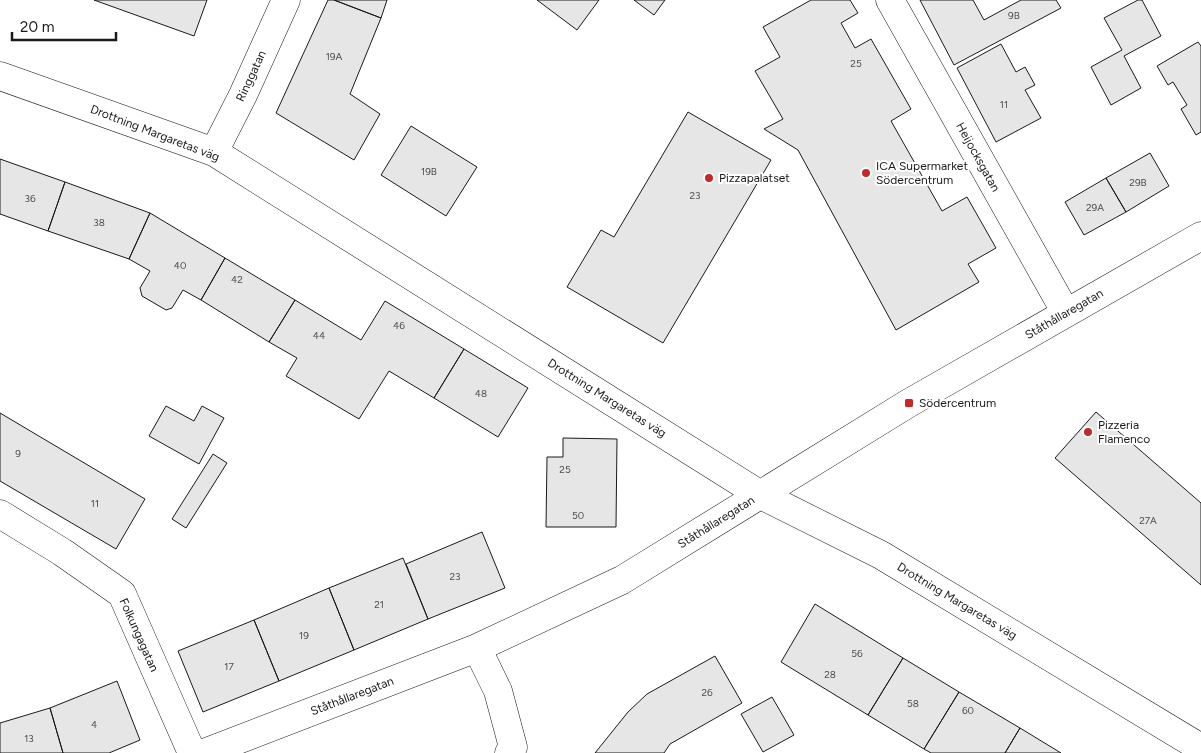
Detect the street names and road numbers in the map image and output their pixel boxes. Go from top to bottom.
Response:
street label: Ringgatan [233,48,269,104]
street label: Drottning Margaretas väg [88,102,222,164]
street label: Heijocksgatan [953,120,1003,194]
street label: Ståthållaregatan [1022,286,1106,342]
street label: Drottning Margaretas väg [545,356,669,440]
street label: Ståthållaregatan [675,493,757,551]
street label: Drottning Margaretas väg [895,560,1019,642]
street label: Folkungagatan [117,596,162,674]
street label: Ståthållaregatan [308,674,396,718]

